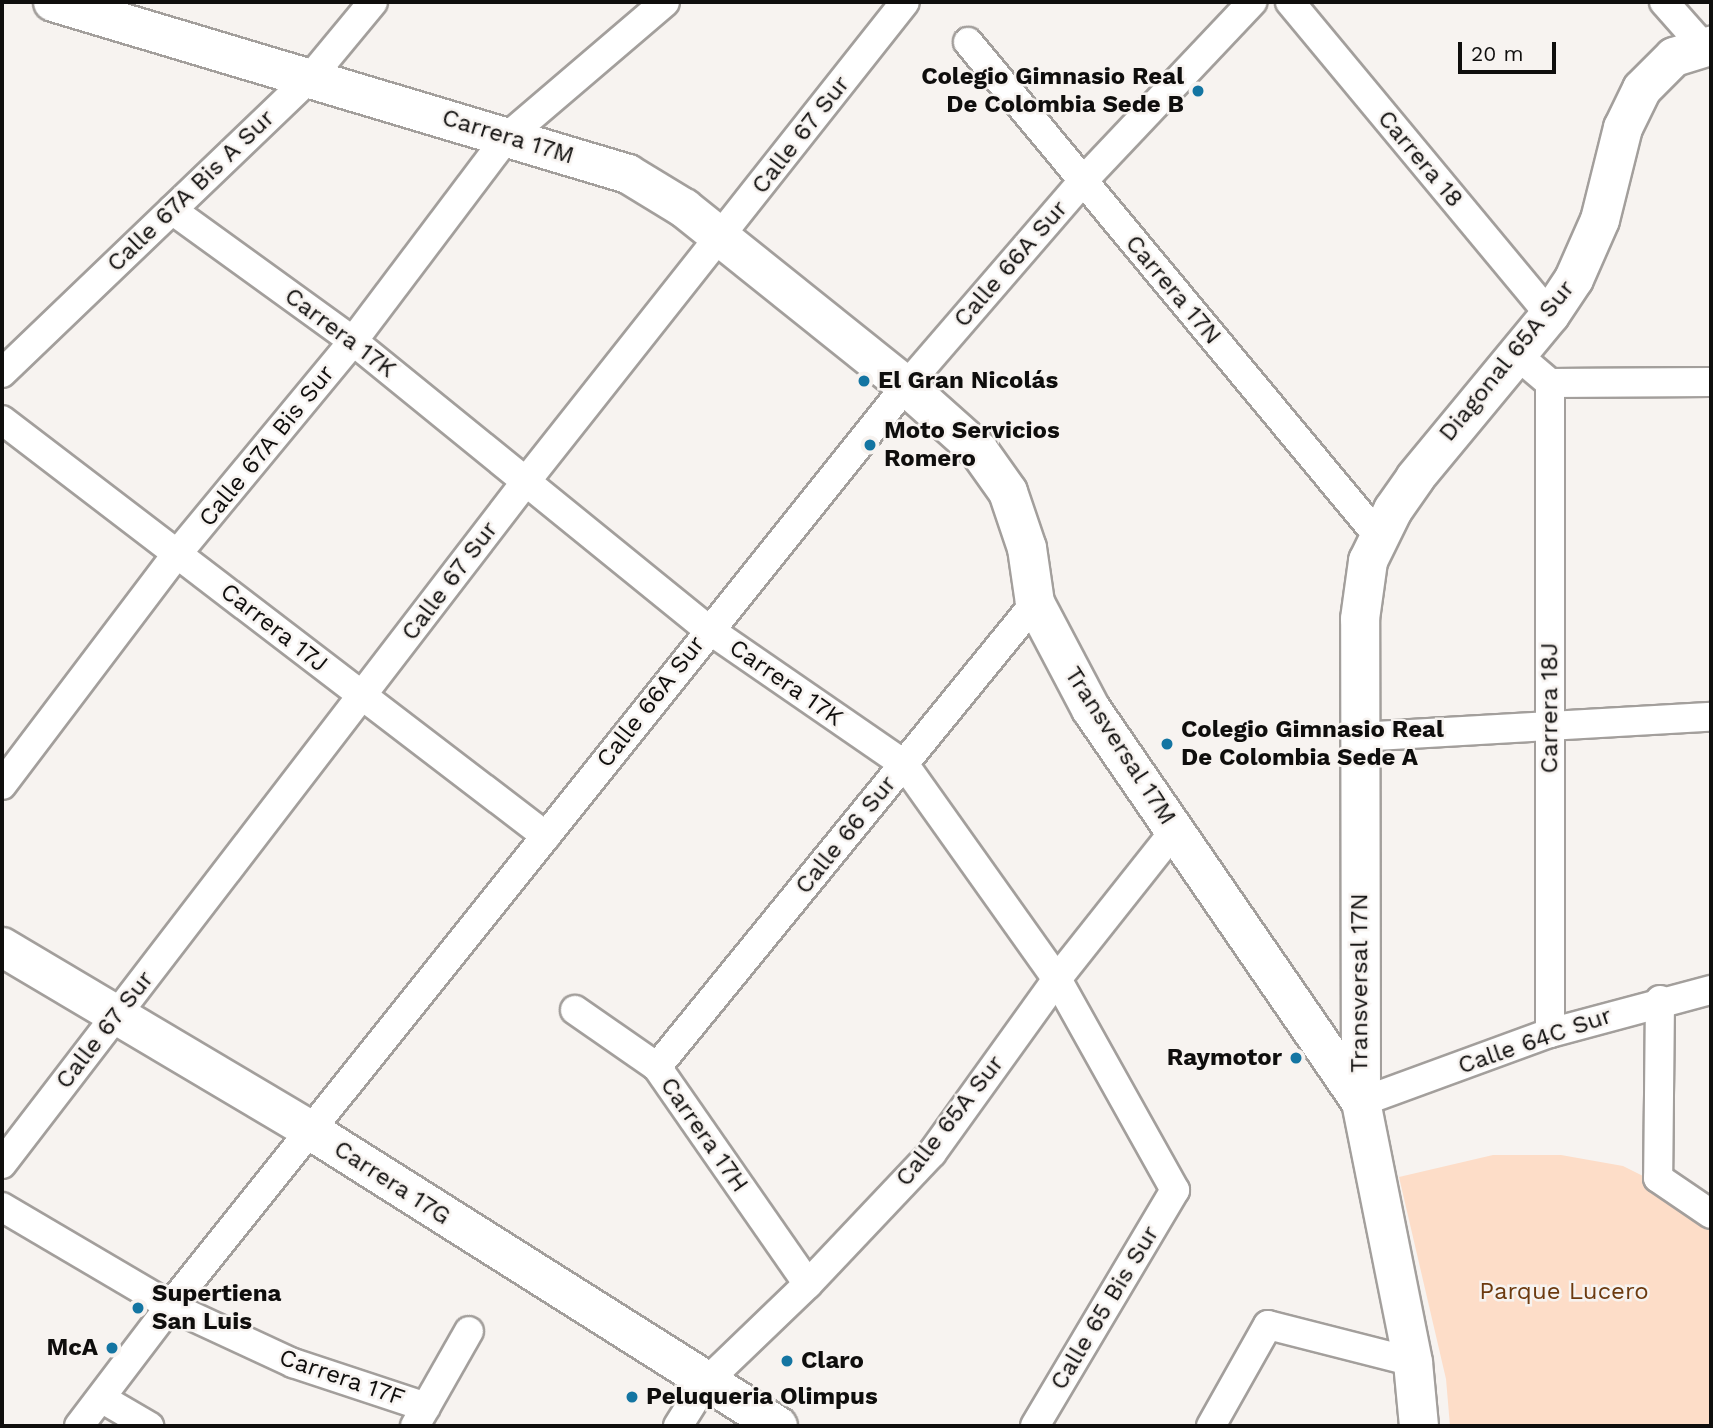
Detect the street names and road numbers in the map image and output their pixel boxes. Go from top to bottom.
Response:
street label: Calle 67 Sur [746,70,856,200]
street label: Calle 67A Bis A Sur [100,103,282,279]
street label: Carrera 17M [438,103,578,171]
street label: Carrera 18 [1371,104,1469,214]
street label: Calle 66A Sur [948,194,1074,334]
street label: Carrera 17N [1119,229,1227,351]
street label: Diagonal 65A Sur [1433,274,1581,448]
street label: Carrera 17K [278,282,402,384]
street label: Calle 67A Bis Sur [193,359,341,533]
street label: Calle 67 Sur [396,515,504,647]
street label: Carrera 17J [214,577,334,679]
street label: Calle 66A Sur [590,630,712,774]
street label: Carrera 17K [723,633,849,733]
street label: Carrera 18J [1536,642,1564,774]
street label: Transversal 17M [1058,661,1182,831]
street label: Calle 66 Sur [789,770,903,900]
street label: Transversal 17N [1346,893,1374,1073]
street label: Calle 67 Sur [50,965,160,1095]
street label: Calle 64C Sur [1454,1001,1616,1081]
street label: Calle 65A Sur [890,1049,1010,1193]
street label: Carrera 17H [654,1072,754,1198]
street label: Carrera 17G [328,1134,456,1232]
street label: Calle 65 Bis Sur [1045,1221,1165,1395]
street label: Carrera 17F [275,1343,409,1413]

